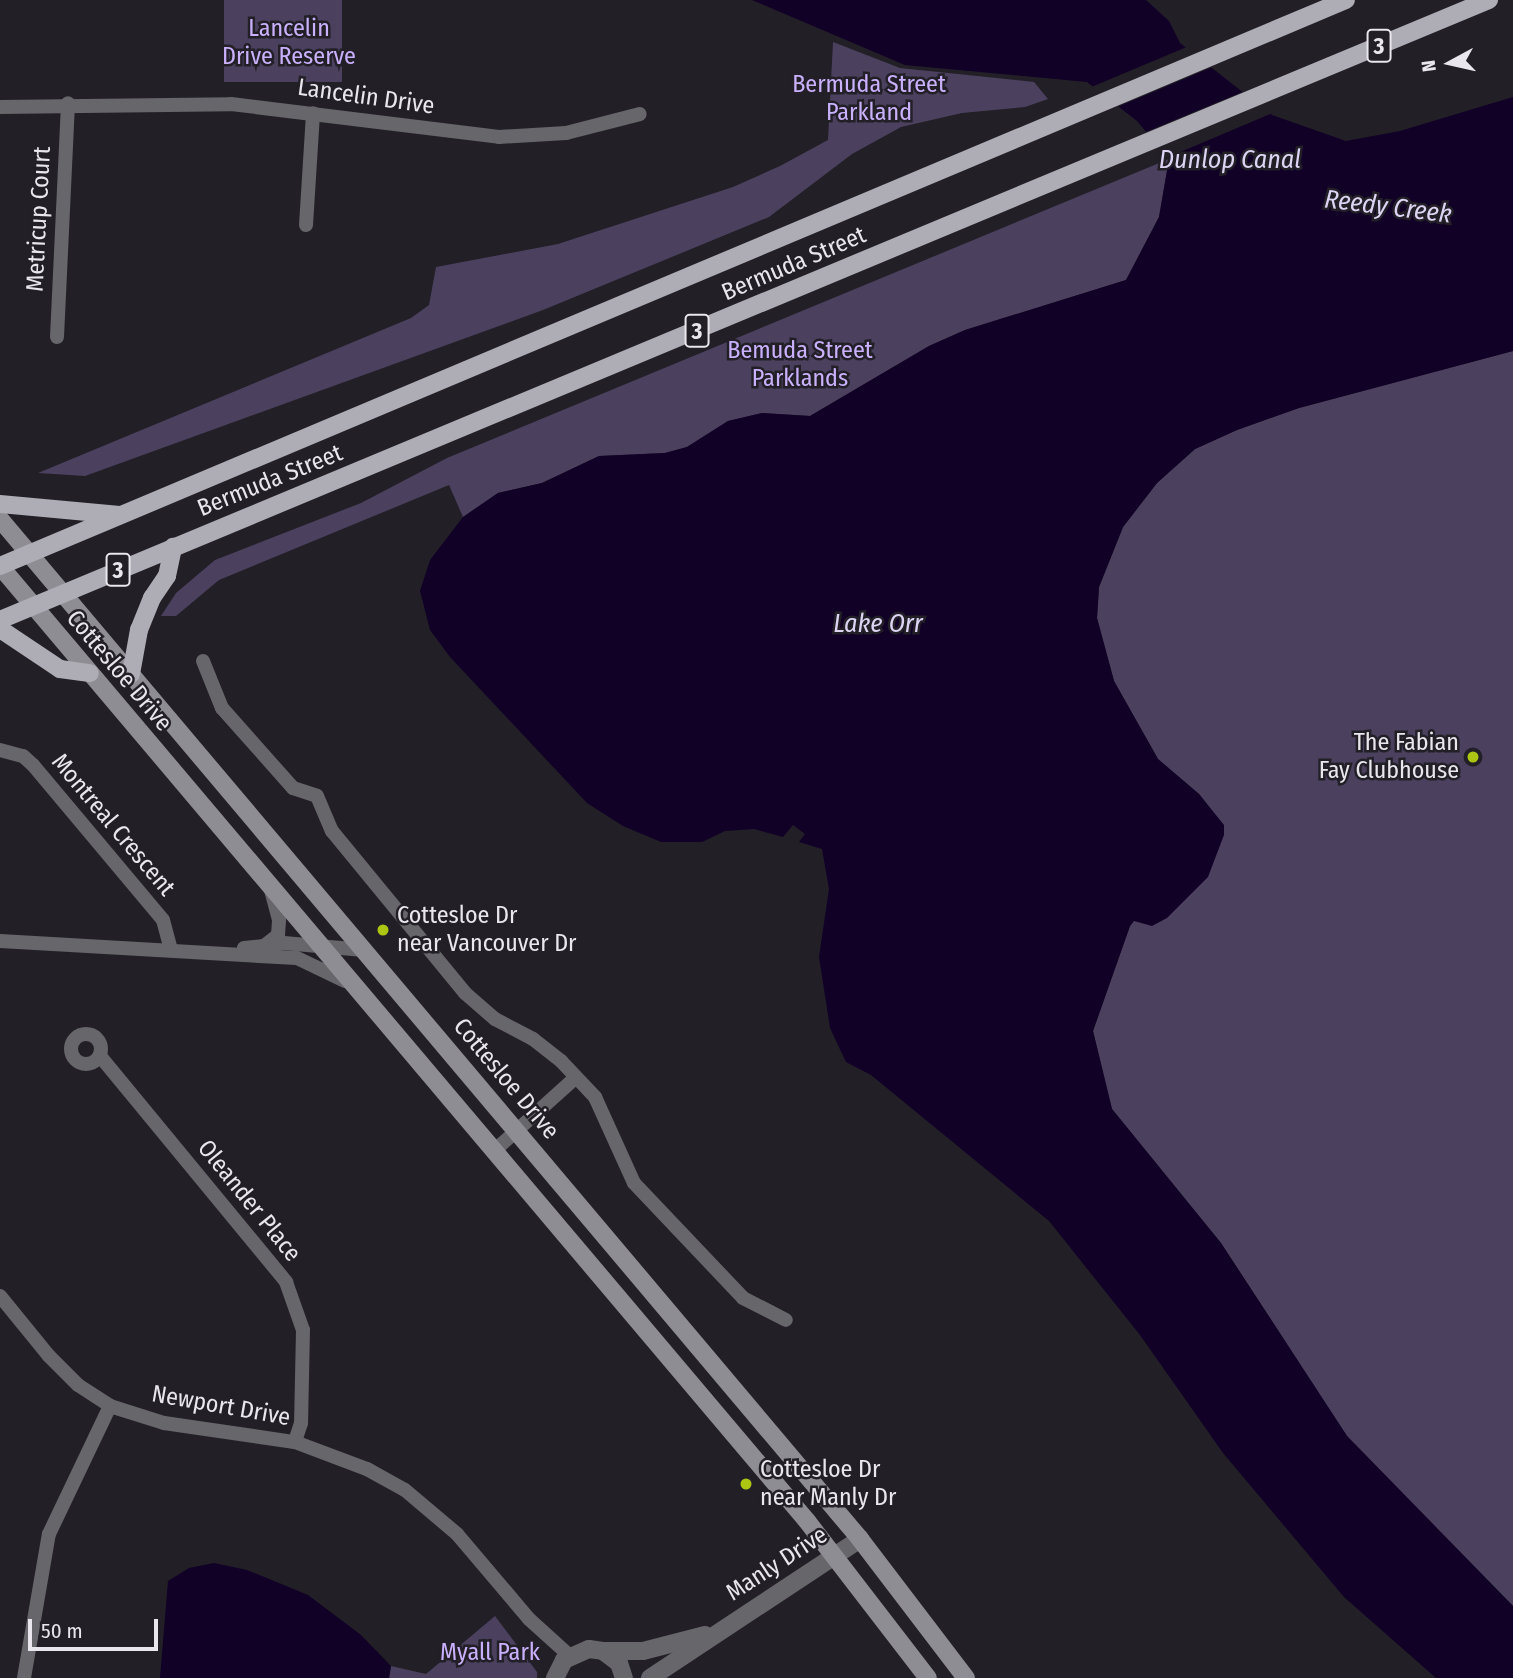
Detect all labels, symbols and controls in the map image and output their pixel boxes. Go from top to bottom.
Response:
park label: Lancelin Drive Reserve [222,15,356,71]
road number: 3 [1365,26,1393,66]
north arrow [1415,28,1485,98]
text: N [1417,59,1441,73]
park label: Bermuda Street Parkland [792,71,946,127]
street label: Lancelin Drive [296,73,436,121]
water label: Dunlop Canal [1159,144,1301,176]
street label: Metricup Court [21,146,57,292]
water label: Reedy Creek [1323,184,1453,230]
street label: Bermuda Street [718,221,870,307]
road number: 3 [683,312,711,350]
park label: Bemuda Street Parklands [727,337,873,393]
street label: Bermuda Street [193,439,347,523]
road number: 3 [104,550,132,590]
street label: Cottesloe Drive [60,605,178,737]
water label: Lake Orr [833,608,923,640]
place label: The Fabian Fay Clubhouse [1319,729,1459,785]
street label: Montreal Crescent [45,748,181,902]
marker: The Fabian Fay Clubhouse [1465,749,1481,765]
place label: Cottesloe Dr near Vancouver Dr [397,902,576,958]
marker: Cottesloe Dr near Vancouver Dr [375,922,391,938]
street label: Cottesloe Drive [447,1013,565,1145]
street label: Oleander Place [191,1134,307,1268]
street label: Newport Drive [149,1380,293,1432]
place label: Cottesloe Dr near Manly Dr [760,1456,896,1512]
marker: Cottesloe Dr near Manly Dr [738,1476,754,1492]
street label: Manly Drive [721,1521,833,1607]
scale bar [32,1604,161,1648]
text: 50 m [41,1618,83,1644]
park label: Myall Park [440,1639,540,1667]

